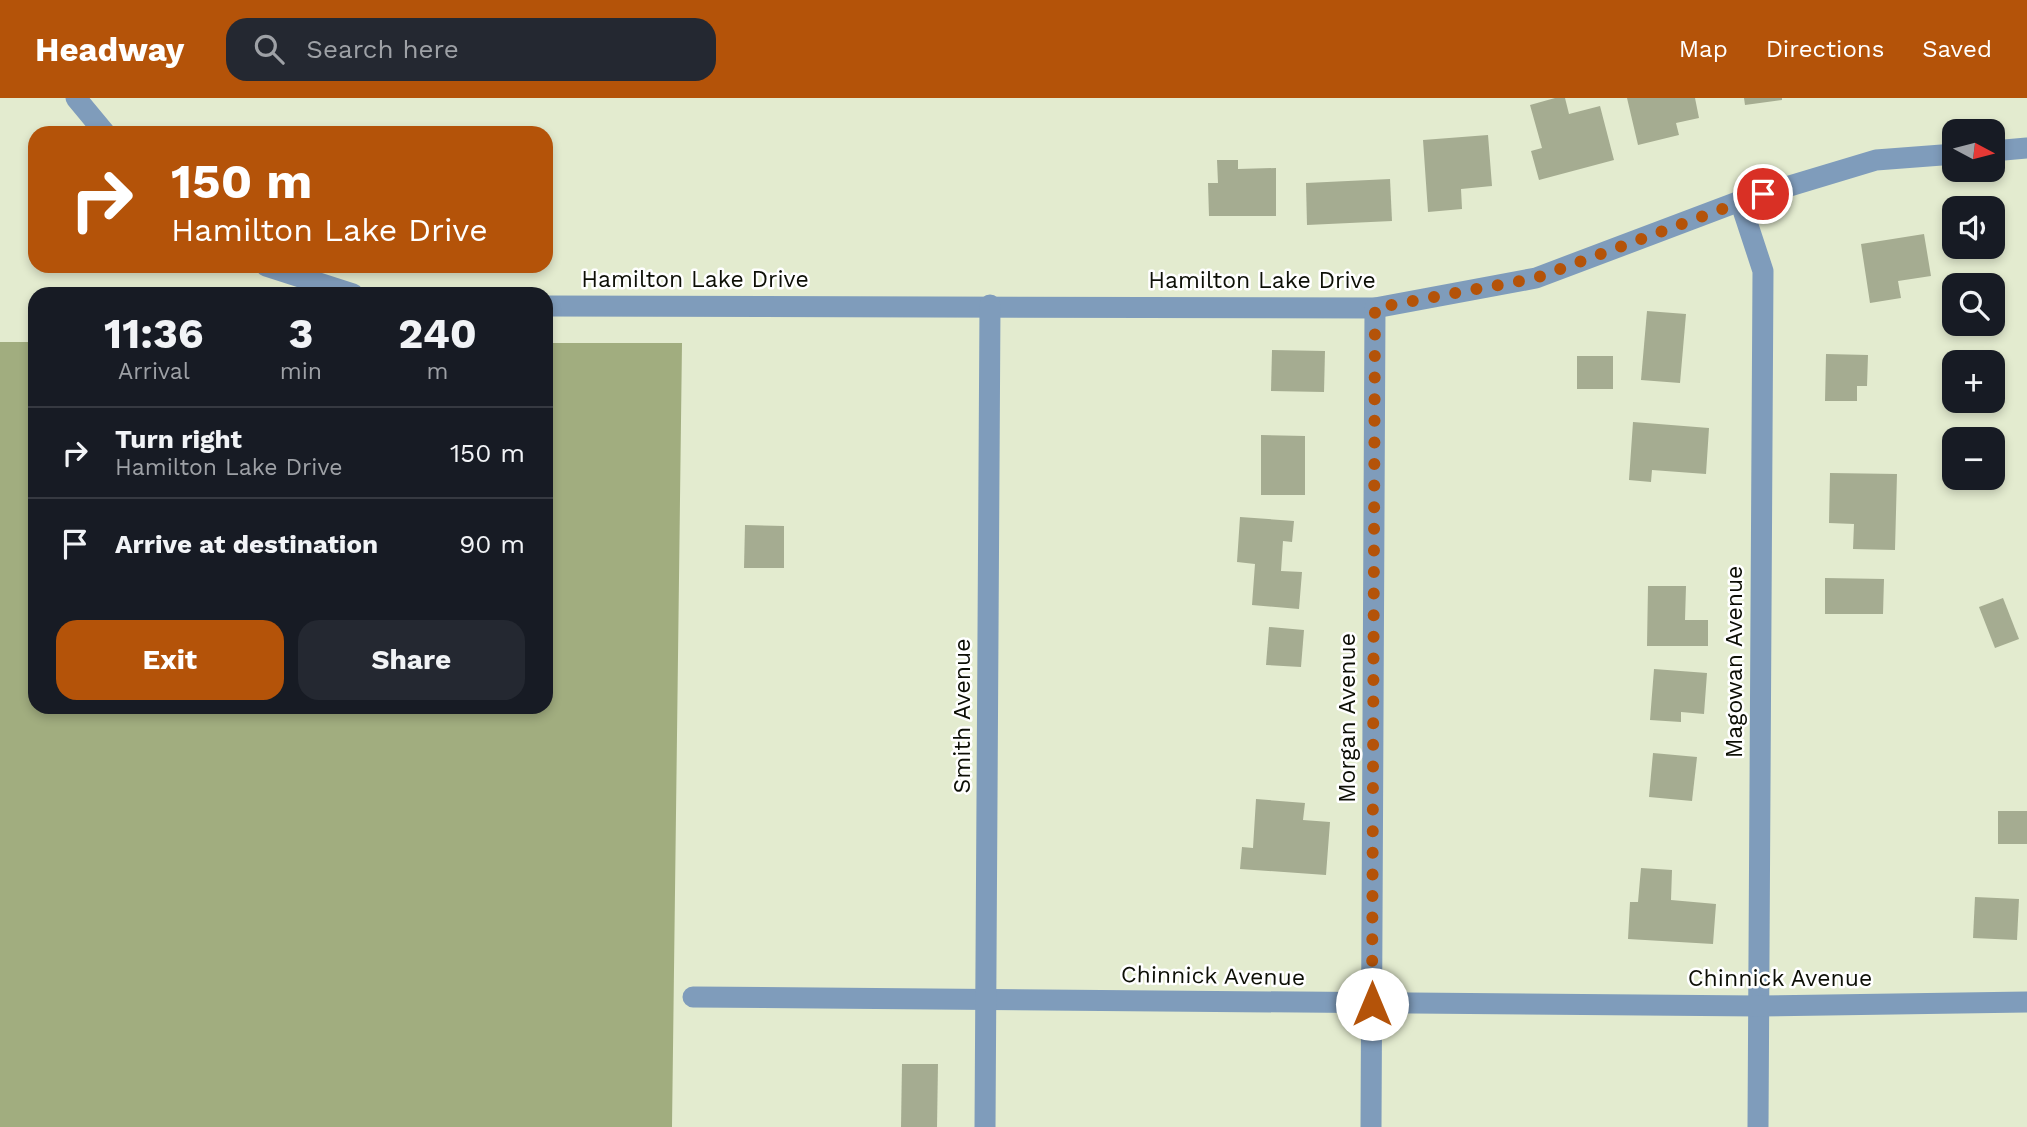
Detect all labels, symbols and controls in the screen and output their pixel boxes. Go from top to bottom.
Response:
search box [226,18,716,81]
text: Headway [35,30,184,69]
icon: search [250,30,288,68]
text: Search here [306,34,459,64]
text: Map [1679,35,1728,63]
text: Directions [1766,35,1884,63]
text: Saved [1922,35,1992,63]
north arrow [1942,119,2006,182]
map controls [1942,119,2005,490]
text: 150 m [171,152,312,210]
icon: right [56,154,147,245]
pin [1733,164,1793,224]
icon: arrive [1744,175,1782,213]
button: sound [1942,196,2005,259]
text: Hamilton Lake Drive [171,211,488,249]
street label: Hamilton Lake Drive [581,266,809,293]
street label: Hamilton Lake Drive [1148,267,1376,294]
button: search [1942,273,2005,336]
text: 11:36 [104,309,204,358]
text: 3 [289,309,313,358]
text: 240 [398,309,477,358]
button: + [1942,350,2005,413]
text: Arrival [118,358,190,385]
text: min [280,358,322,385]
text: m [427,358,449,385]
text: Turn right [115,424,242,454]
button: − [1942,427,2005,490]
icon: right [56,434,94,472]
text: 150 m [450,438,525,468]
text: Hamilton Lake Drive [115,454,343,481]
icon: arrive [56,525,94,563]
text: Arrive at destination [115,529,378,559]
text: 90 m [459,529,525,559]
street label: Magowan Avenue [1721,566,1748,758]
button: Exit [56,620,284,700]
button: Share [298,620,525,700]
street label: Morgan Avenue [1334,633,1361,803]
street label: Smith Avenue [949,639,976,793]
street label: Chinnick Avenue [1121,961,1305,991]
street label: Chinnick Avenue [1688,965,1872,992]
position arrow [1335,967,1409,1041]

